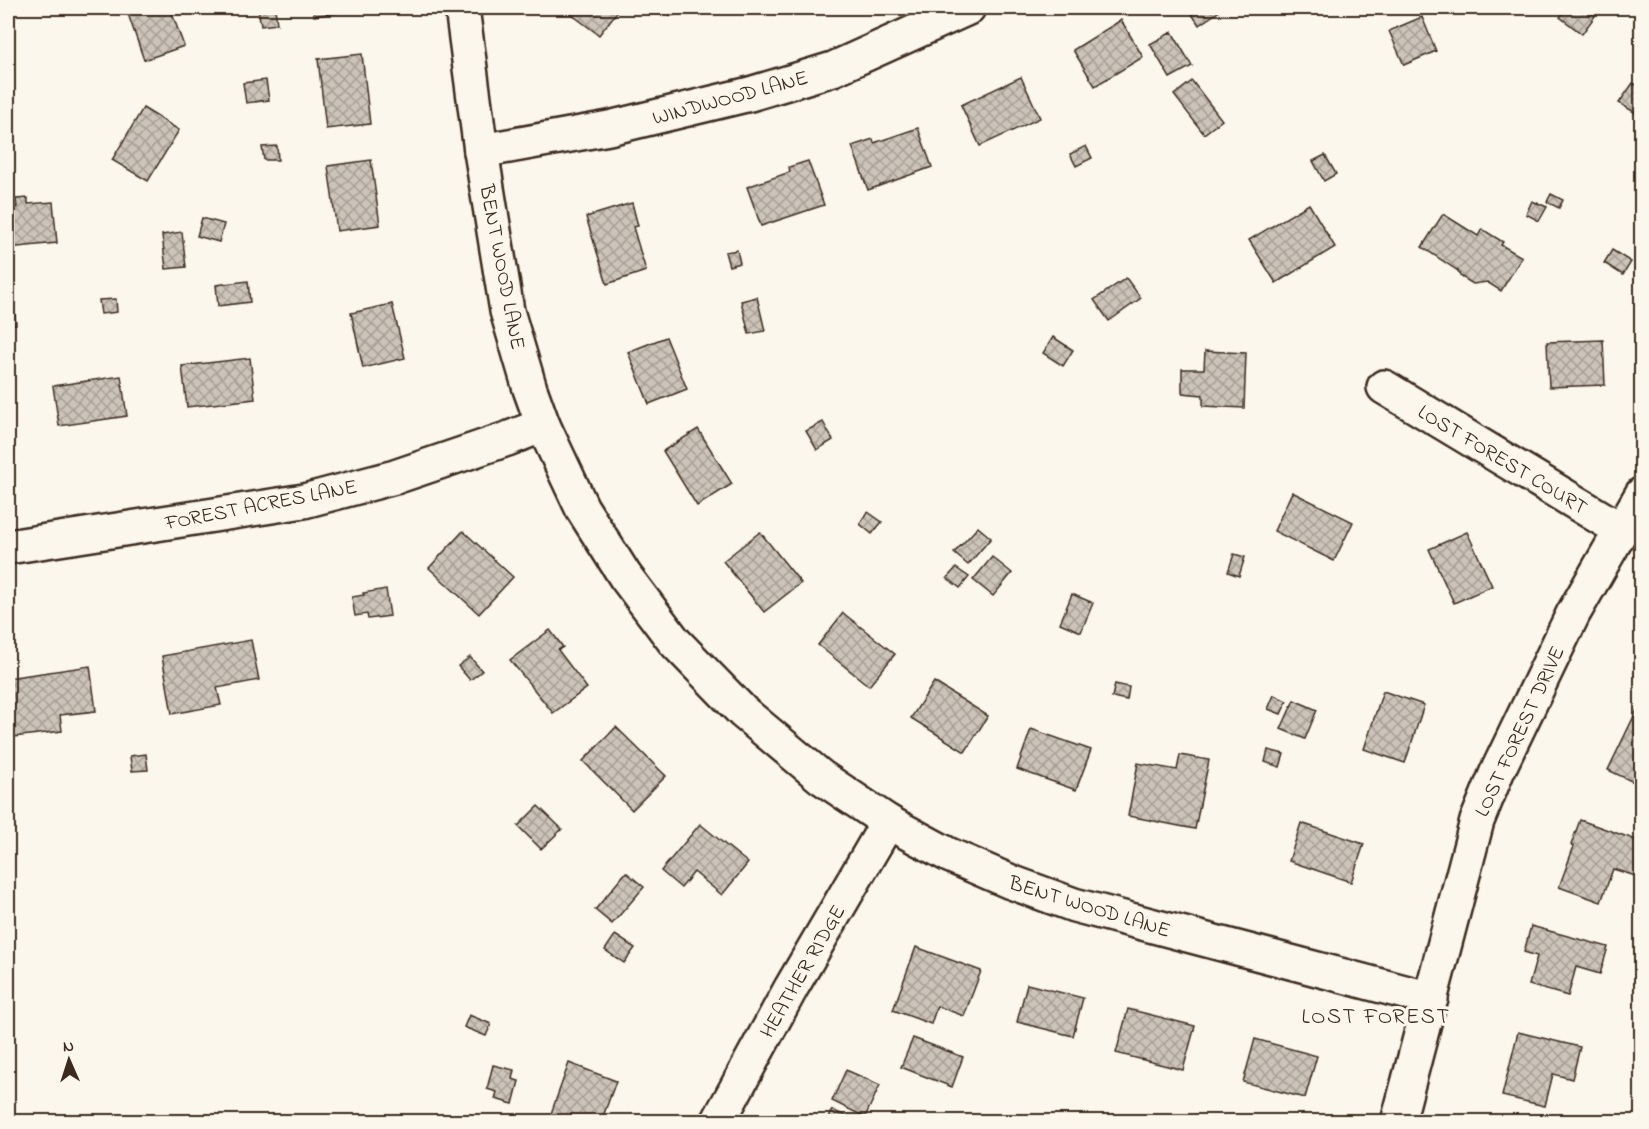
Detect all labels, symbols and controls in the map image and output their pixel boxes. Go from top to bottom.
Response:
street label: WINDWOOD LANE [649,64,812,134]
street label: BENT WOOD LANE [470,181,532,352]
street label: LOST FOREST COURT [1411,398,1593,523]
street label: FOREST ACRES LANE [162,473,360,539]
street label: LOST FOREST DRIVE [1468,642,1574,822]
street label: BENT WOOD LANE [1004,869,1174,947]
street label: HEATHER RIDGE [753,900,854,1044]
district label: LOST FOREST [1301,1002,1451,1034]
north arrow [39,1030,99,1090]
text: N [62,1035,75,1059]

